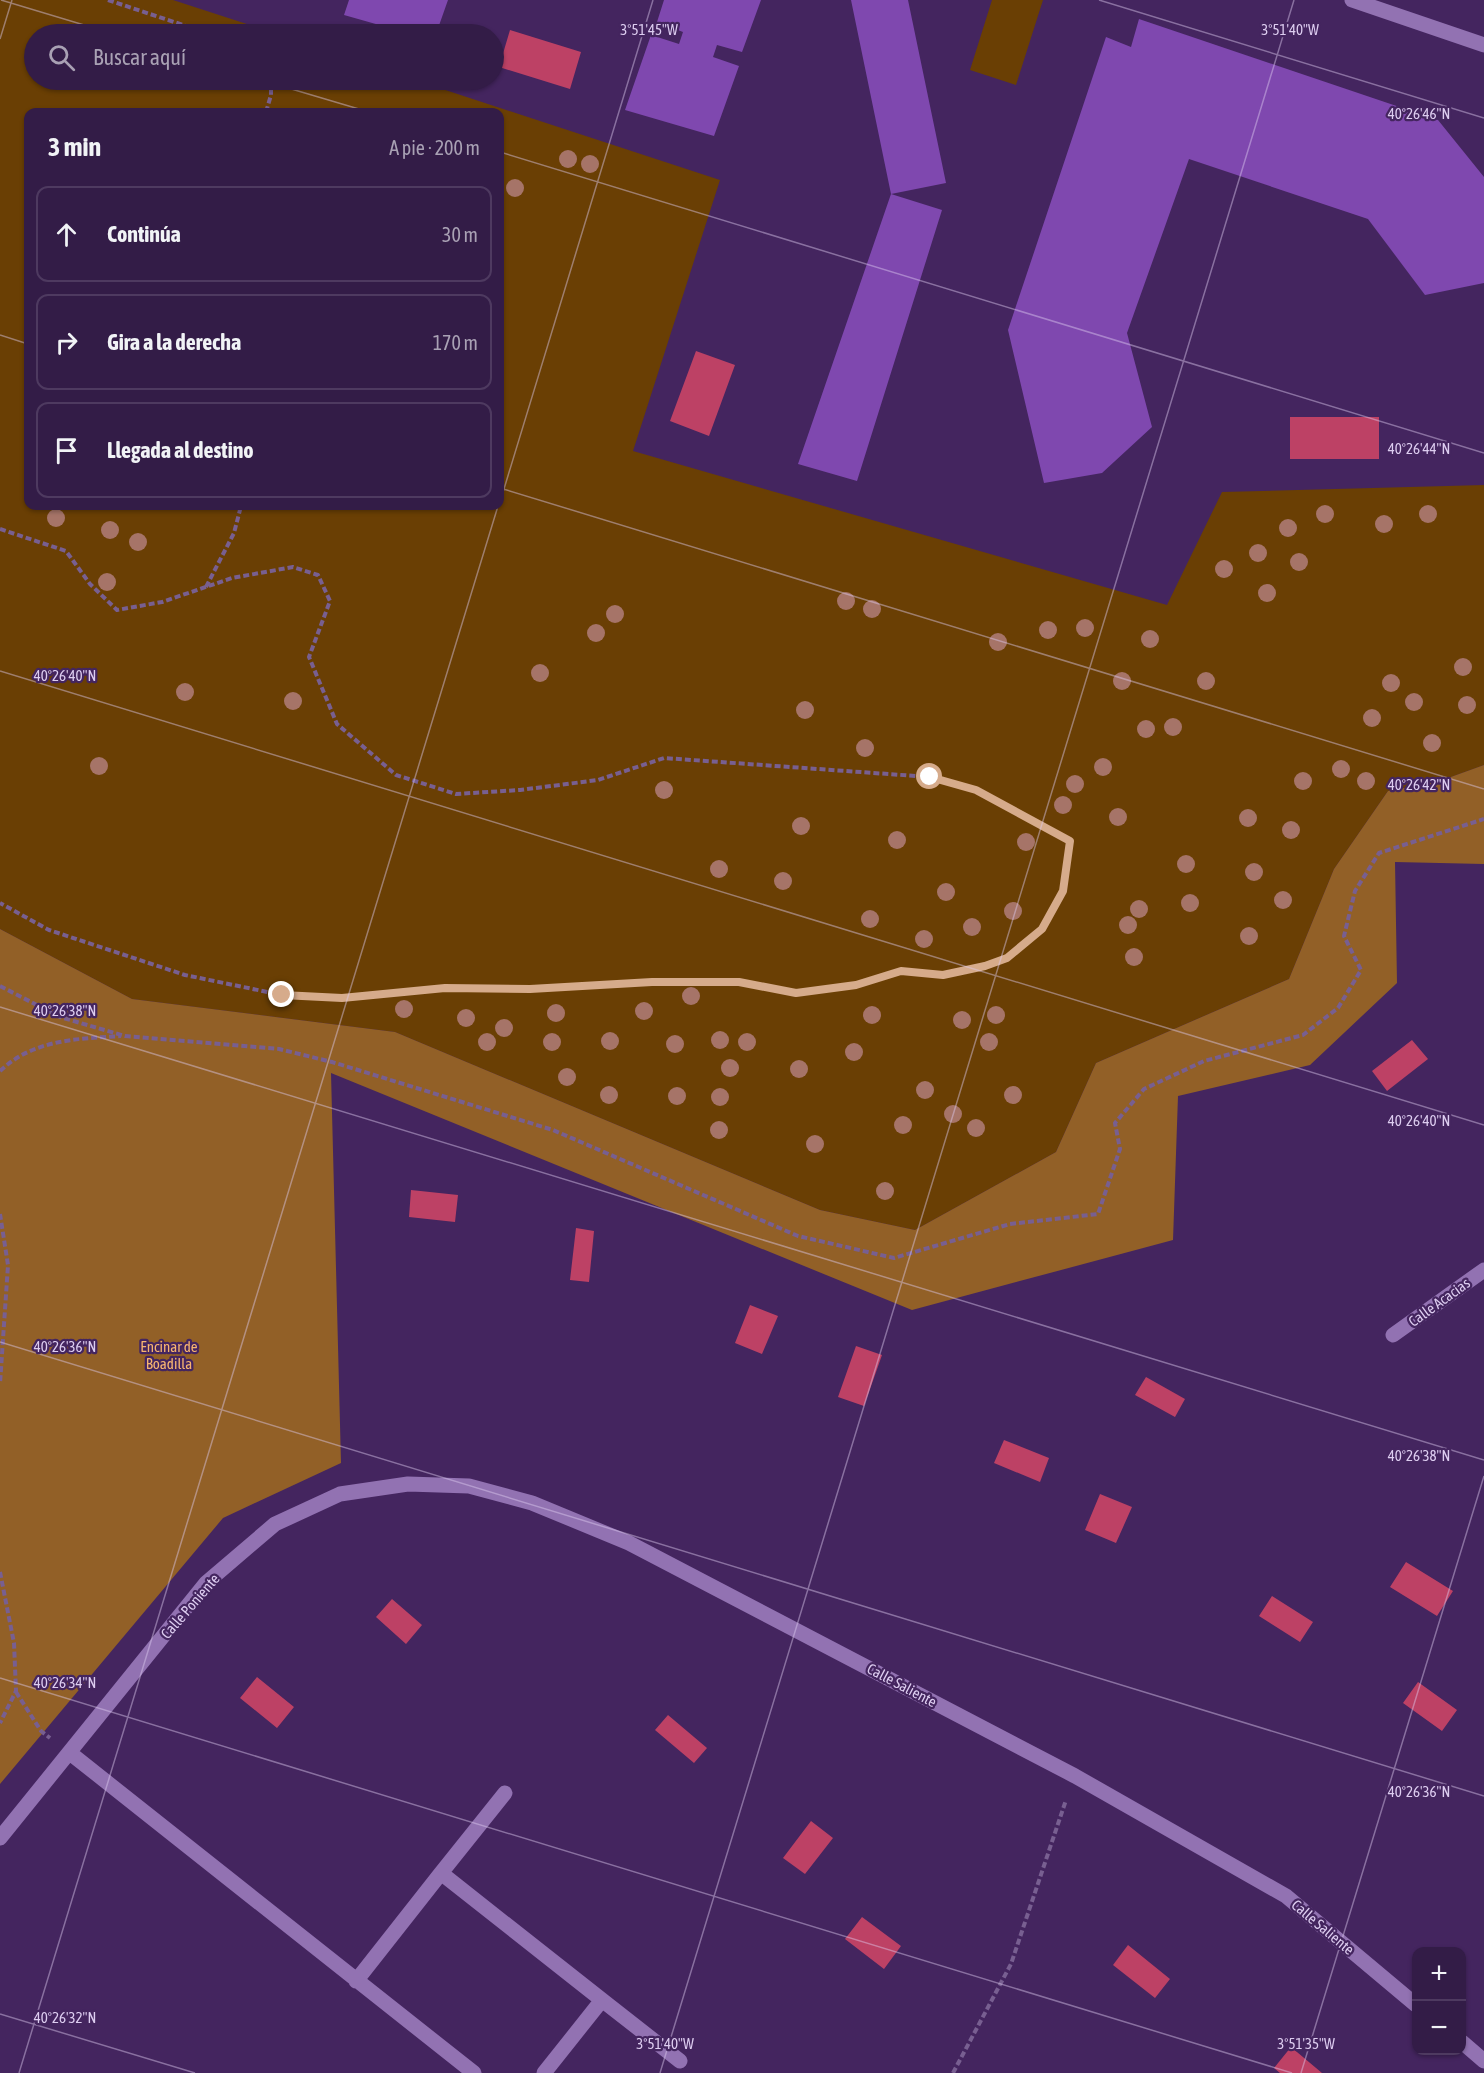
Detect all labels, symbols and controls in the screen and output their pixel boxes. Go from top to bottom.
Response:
text: 3°51'45"W [620,21,678,38]
text: 3°51'40"W [1261,21,1319,38]
search box [24,24,504,90]
icon: search [45,41,78,74]
text: Buscar aquí [93,44,186,70]
text: 40°26'46"N [1388,105,1450,122]
text: 3 min [48,132,101,162]
text: A pie · 200 m [389,136,480,159]
icon: ahead [50,218,83,251]
text: Continúa [107,221,181,247]
text: 30 m [442,223,478,246]
icon: right [50,326,83,359]
text: Gira a la derecha [107,329,241,355]
text: 170 m [433,331,478,354]
icon: arrive [50,434,83,467]
text: Llegada al destino [107,437,254,463]
text: 40°26'44"N [1388,440,1450,457]
text: 40°26'40"N [34,667,96,684]
route start [916,763,942,789]
text: 40°26'42"N [1388,776,1450,793]
route end [268,981,294,1007]
text: 40°26'38"N [34,1002,96,1019]
text: 40°26'40"N [1388,1112,1450,1129]
street label: Calle Acacias [1405,1274,1473,1330]
text: 40°26'36"N [34,1338,96,1355]
park label: Encinar de Boadilla [140,1338,198,1372]
text: 40°26'38"N [1388,1447,1450,1464]
street label: Calle Poniente [157,1570,223,1642]
street label: Calle Saliente [864,1660,940,1710]
text: 40°26'34"N [34,1674,96,1691]
text: 40°26'36"N [1388,1783,1450,1800]
street label: Calle Saliente [1288,1896,1358,1958]
map controls [1412,1947,1466,2055]
button: + [1412,1947,1466,2001]
button: − [1412,2001,1466,2055]
text: 40°26'32"N [34,2009,96,2026]
text: 3°51'40"W [636,2035,694,2052]
text: 3°51'35"W [1277,2035,1335,2052]

